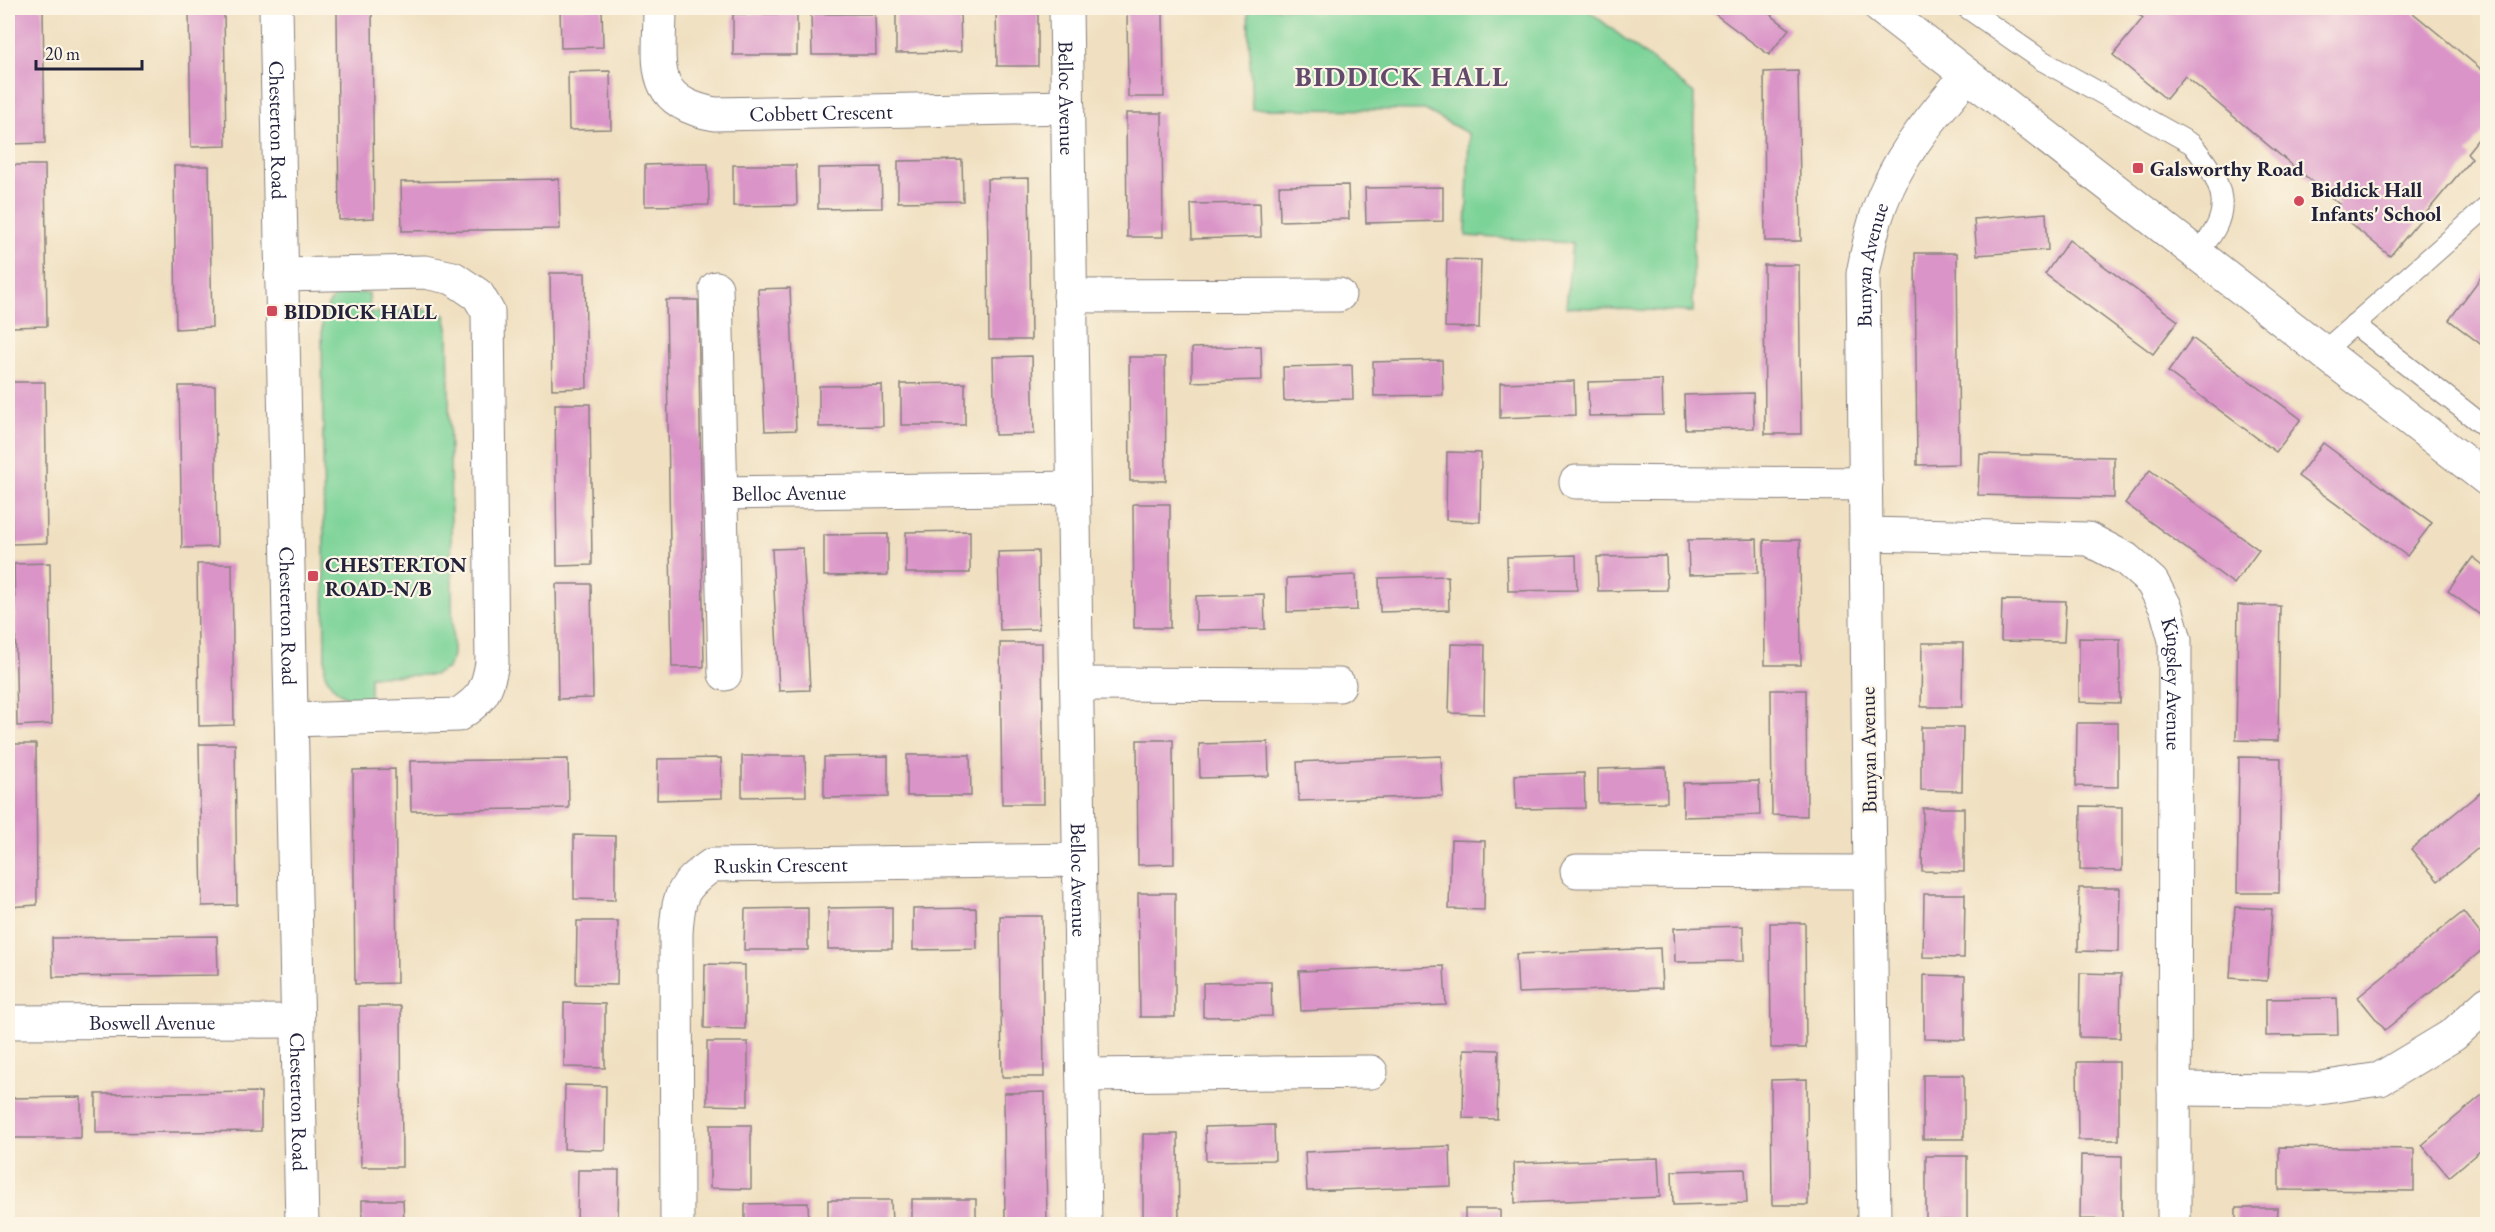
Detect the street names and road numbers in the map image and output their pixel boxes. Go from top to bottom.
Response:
street label: Belloc Avenue [1053,41,1082,155]
street label: Chesterton Road [264,60,294,200]
street label: Cobbett Crescent [749,97,893,127]
street label: Bunyan Avenue [1849,199,1894,327]
street label: Belloc Avenue [732,478,846,506]
street label: Chesterton Road [274,546,304,686]
street label: Kingsley Avenue [2156,614,2189,750]
street label: Bunyan Avenue [1853,687,1883,813]
street label: Belloc Avenue [1065,823,1094,937]
street label: Ruskin Crescent [713,850,848,878]
street label: Boswell Avenue [89,1008,215,1035]
street label: Chesterton Road [284,1032,314,1172]

